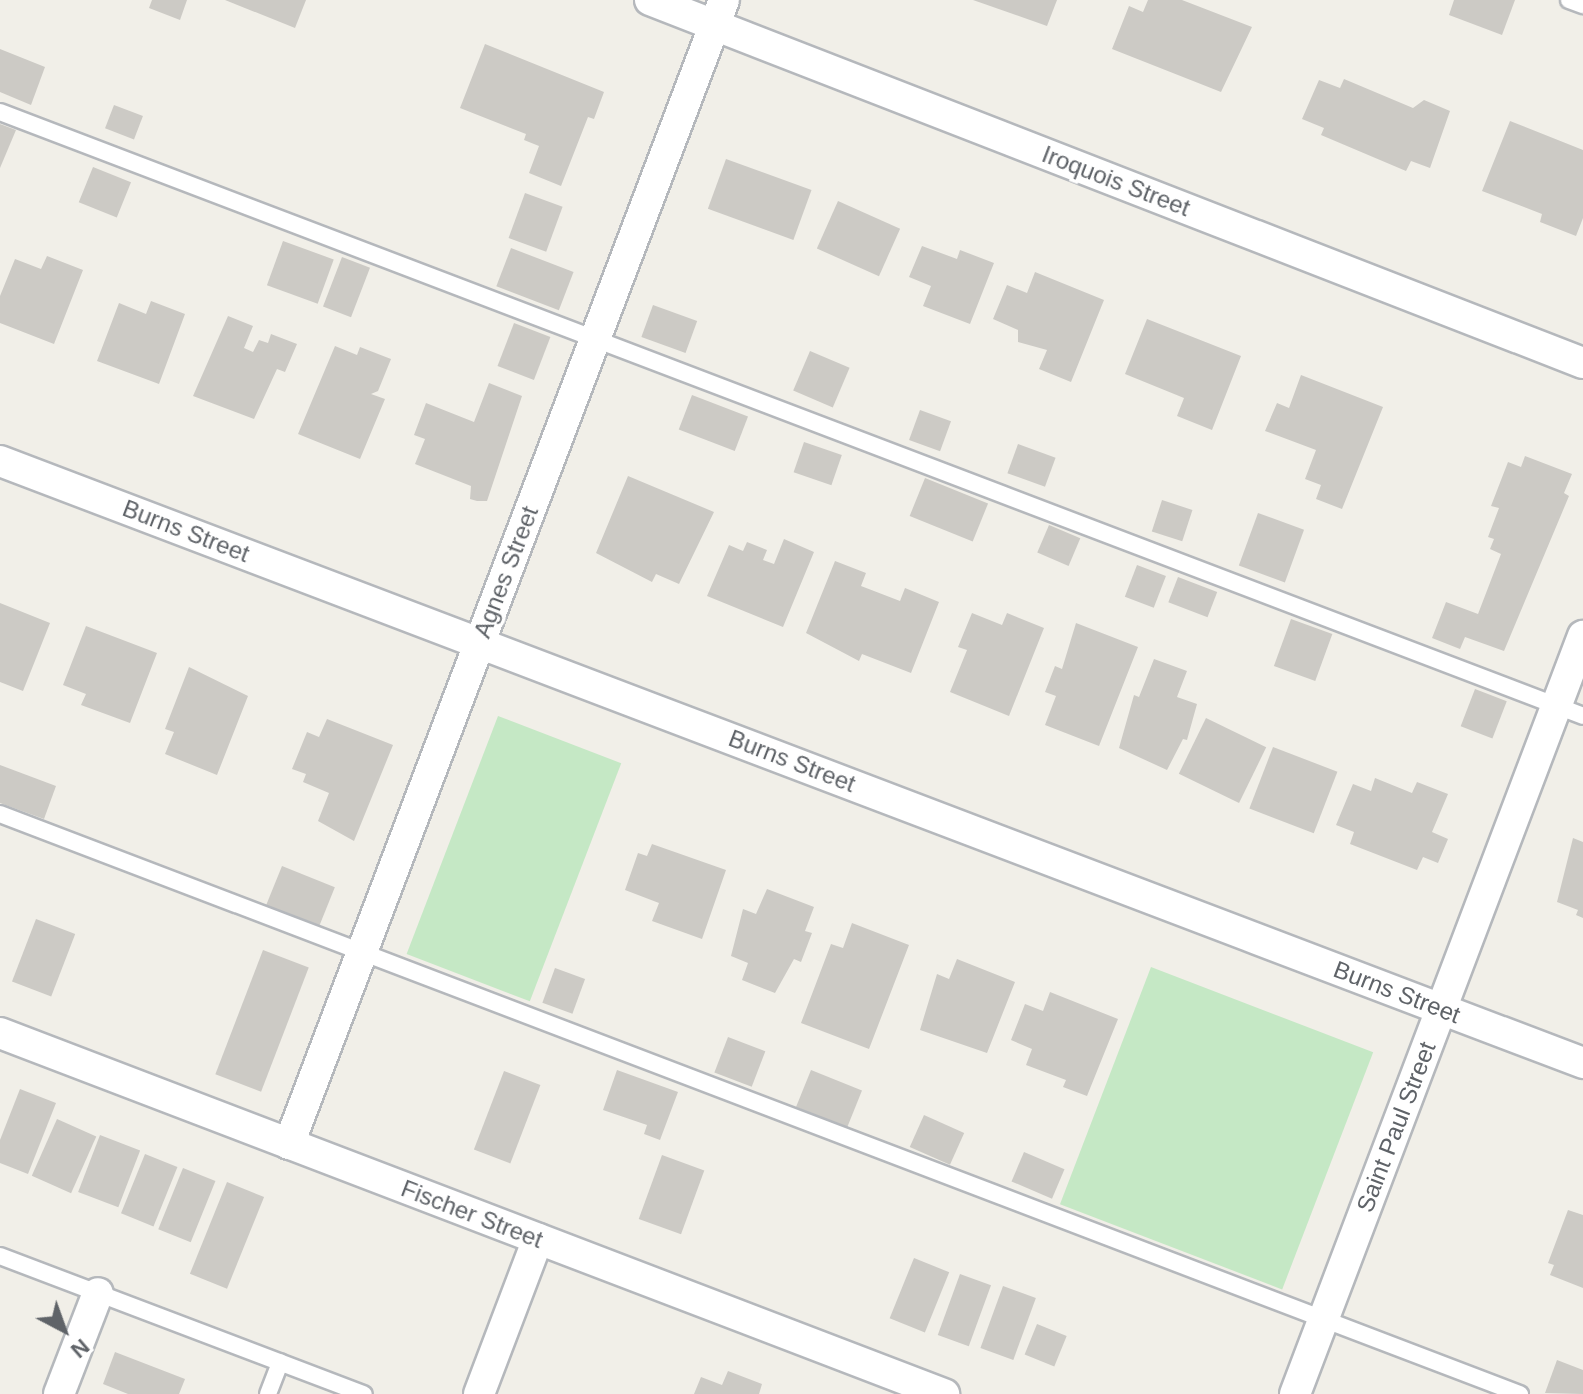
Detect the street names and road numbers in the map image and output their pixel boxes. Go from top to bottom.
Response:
street label: Iroquois Street [1038,140,1194,222]
street label: Burns Street [119,494,253,568]
street label: Agnes Street [468,502,544,642]
street label: Burns Street [725,724,859,798]
street label: Burns Street [1330,955,1464,1029]
street label: Saint Paul Street [1350,1038,1442,1216]
street label: Fischer Street [397,1174,547,1254]

